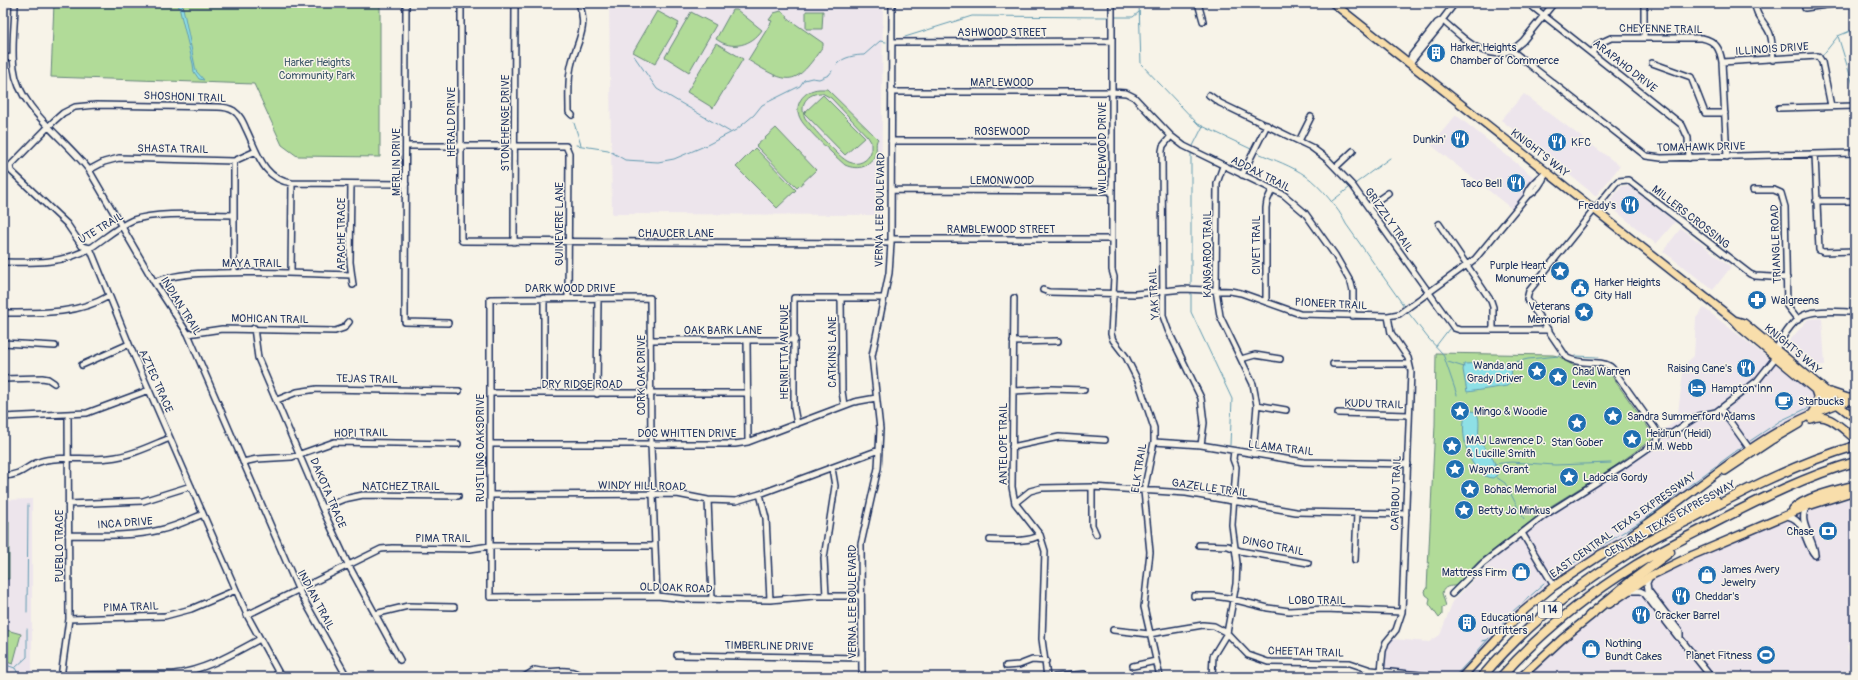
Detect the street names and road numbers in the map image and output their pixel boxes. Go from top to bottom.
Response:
street label: CHEYENNE TRAIL [1619,22,1703,36]
street label: ASHWOOD STREET [957,26,1047,39]
street label: ARAPAHO DRIVE [1590,37,1660,95]
street label: ILLINOIS DRIVE [1735,40,1809,58]
street label: STONEHENGE DRIVE [499,74,512,172]
street label: MAPLEWOOD [970,76,1034,89]
street label: HERALD DRIVE [445,87,458,157]
street label: SHOSHONI TRAIL [144,89,226,105]
street label: WILDEWOOD DRIVE [1096,101,1109,194]
street label: ROSEWOOD [974,125,1030,138]
street label: KNIGHT'S WAY [1508,126,1572,180]
street label: MERLIN DRIVE [390,128,403,196]
street label: TOMAHAWK DRIVE [1657,140,1746,154]
street label: SHASTA TRAIL [137,142,209,156]
street label: VERNA LEE BOULEVARD [873,153,887,267]
street label: ADDAX TRAIL [1229,153,1293,195]
street label: LEMONWOOD [970,174,1034,187]
street label: GUINEVERE LANE [553,182,566,266]
street label: MILLERS CROSSING [1650,183,1732,251]
street label: GRIZZLY TRAIL [1362,185,1416,255]
street label: APACHE TRACE [335,197,348,271]
street label: TRIANGLE ROAD [1768,204,1784,284]
street label: UTE TRAIL [76,209,126,247]
street label: KANGAROO TRAIL [1201,210,1214,298]
street label: CIVET TRAIL [1250,215,1263,275]
street label: RAMBLEWOOD STREET [947,223,1055,236]
street label: CHAUCER LANE [638,227,714,240]
street label: MAYA TRAIL [222,257,282,270]
street label: YAK TRAIL [1146,268,1162,321]
street label: INDIAN TRAIL [158,274,204,338]
street label: DARK WOOD DRIVE [525,282,616,295]
street label: PIONEER TRAIL [1294,296,1368,312]
street label: HENRIETTA AVENUE [778,304,791,400]
street label: MOHICAN TRAIL [231,312,309,326]
street label: CATKINS LANE [826,316,839,388]
street label: KNIGHT'S WAY [1762,321,1825,377]
street label: OAK BARK LANE [684,324,762,337]
street label: CORK OAK DRIVE [635,334,648,415]
street label: AZTEC TRACE [136,347,176,415]
street label: TEJAS TRAIL [336,372,398,386]
street label: DRY RIDGE ROAD [541,378,623,391]
street label: RUSTLING OAKSDRIVE [474,394,487,502]
street label: KUDU TRAIL [1344,396,1404,412]
street label: ANTELOPE TRAIL [997,403,1010,485]
street label: HOPI TRAIL [334,426,388,440]
street label: DOC WHITTEN DRIVE [637,427,737,440]
street label: LLAMA TRAIL [1247,438,1315,458]
street label: ELK TRAIL [1129,442,1149,494]
street label: CARIBOU TRAIL [1388,455,1404,531]
street label: DAKOTA TRACE [307,456,349,530]
street label: EAST CENTRAL TEXAS EXPRESSWAY [1547,469,1699,581]
street label: GAZELLE TRAIL [1171,476,1249,500]
street label: CENTRAL TEXAS EXPRESSWAY [1602,477,1738,560]
street label: WINDY HILL ROAD [598,479,686,493]
street label: NATCHEZ TRAIL [362,480,440,493]
street label: PUEBLO TRACE [53,509,66,583]
street label: INCA DRIVE [97,515,153,531]
street label: PIMA TRAIL [415,532,471,545]
street label: DINGO TRAIL [1241,534,1305,558]
street label: VERNA LEE BOULEVARD [846,545,859,659]
street label: INDIAN TRAIL [295,568,337,632]
street label: OLD OAK ROAD [639,580,713,596]
street label: LOBO TRAIL [1288,594,1346,607]
street label: PIMA TRAIL [103,600,159,614]
road number: I 14 [1538,602,1562,618]
street label: TIMBERLINE DRIVE [724,639,814,653]
street label: CHEETAH TRAIL [1268,644,1344,660]

